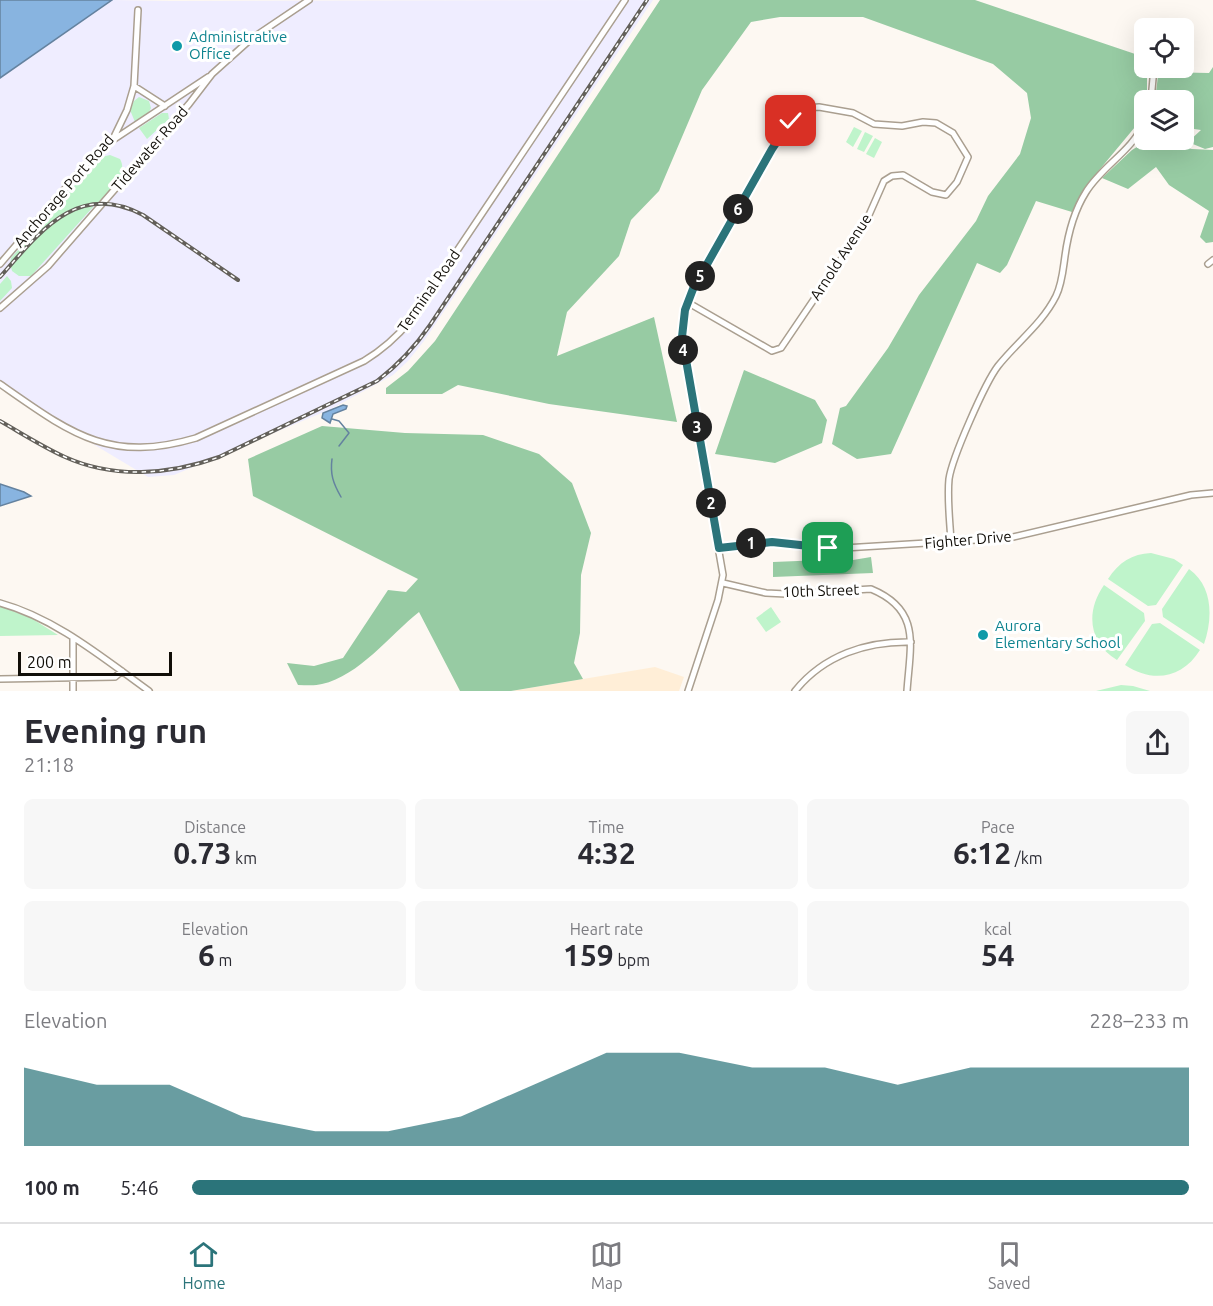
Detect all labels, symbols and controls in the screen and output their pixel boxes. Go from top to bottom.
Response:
map controls [1134,18,1194,150]
button: locate [1134,18,1194,78]
place label: Administrative Office [189,28,287,62]
marker: Administrative Office [170,39,184,53]
button: layers [1134,90,1194,150]
pin [765,95,816,146]
street label: Tidewater Road [108,103,191,194]
icon: check [774,104,807,137]
street label: Anchorage Port Road [10,131,117,250]
pin: 6 [723,194,753,224]
text: 6 [733,200,743,218]
street label: Arnold Avenue [806,210,875,303]
street label: Terminal Road [394,246,463,335]
pin: 5 [685,261,715,291]
text: 5 [695,267,705,285]
pin: 4 [668,335,698,365]
text: 4 [678,341,688,359]
pin: 3 [682,412,712,442]
text: 3 [692,418,702,436]
pin: 2 [696,488,726,518]
text: 2 [706,494,716,512]
pin [802,522,853,573]
street label: Fighter Drive [924,527,1012,552]
pin: 1 [736,528,766,558]
icon: arrive [811,531,844,564]
text: 1 [746,534,756,552]
street label: 10th Street [782,581,860,600]
place label: Aurora Elementary School [995,617,1121,651]
marker: Aurora Elementary School [976,628,990,642]
scale bar [18,649,172,676]
text: 200 m [27,653,72,671]
button: share [1126,711,1189,774]
text: Evening run [24,712,207,749]
text: 21:18 [24,753,74,776]
text: Distance [184,818,246,836]
text: Time [589,818,624,836]
text: Pace [981,818,1015,836]
text: 0.73 [173,836,231,870]
text: 4:32 [577,836,636,870]
text: 6:12 [953,836,1011,870]
text: km [231,849,257,867]
text: /km [1011,849,1043,867]
text: Elevation [182,920,249,938]
text: Heart rate [570,920,643,938]
text: kcal [984,920,1012,938]
text: 6 [198,938,215,972]
text: 159 [563,938,614,972]
text: 54 [981,938,1015,972]
text: m [215,951,232,969]
text: bpm [614,951,650,969]
text: Elevation [24,1009,107,1032]
text: 228–233 m [1090,1009,1189,1032]
text: 100 m [24,1176,80,1199]
text: 5:46 [120,1176,159,1199]
tab: Home [182,1238,226,1292]
tab: Map [590,1238,623,1292]
tab: Saved [988,1238,1031,1292]

